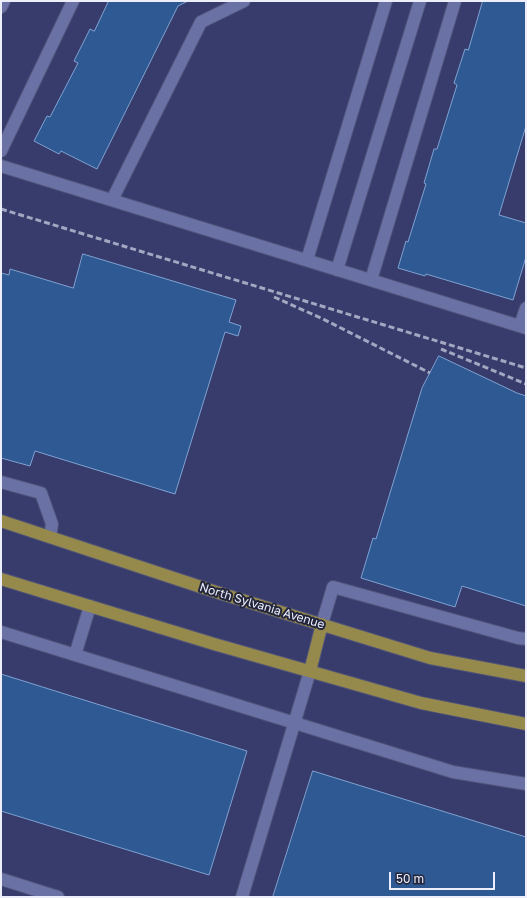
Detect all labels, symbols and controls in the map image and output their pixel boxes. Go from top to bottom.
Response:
street label: North Sylvania Avenue [198,580,326,632]
scale bar [391,864,497,890]
text: 50 m [396,871,424,886]

